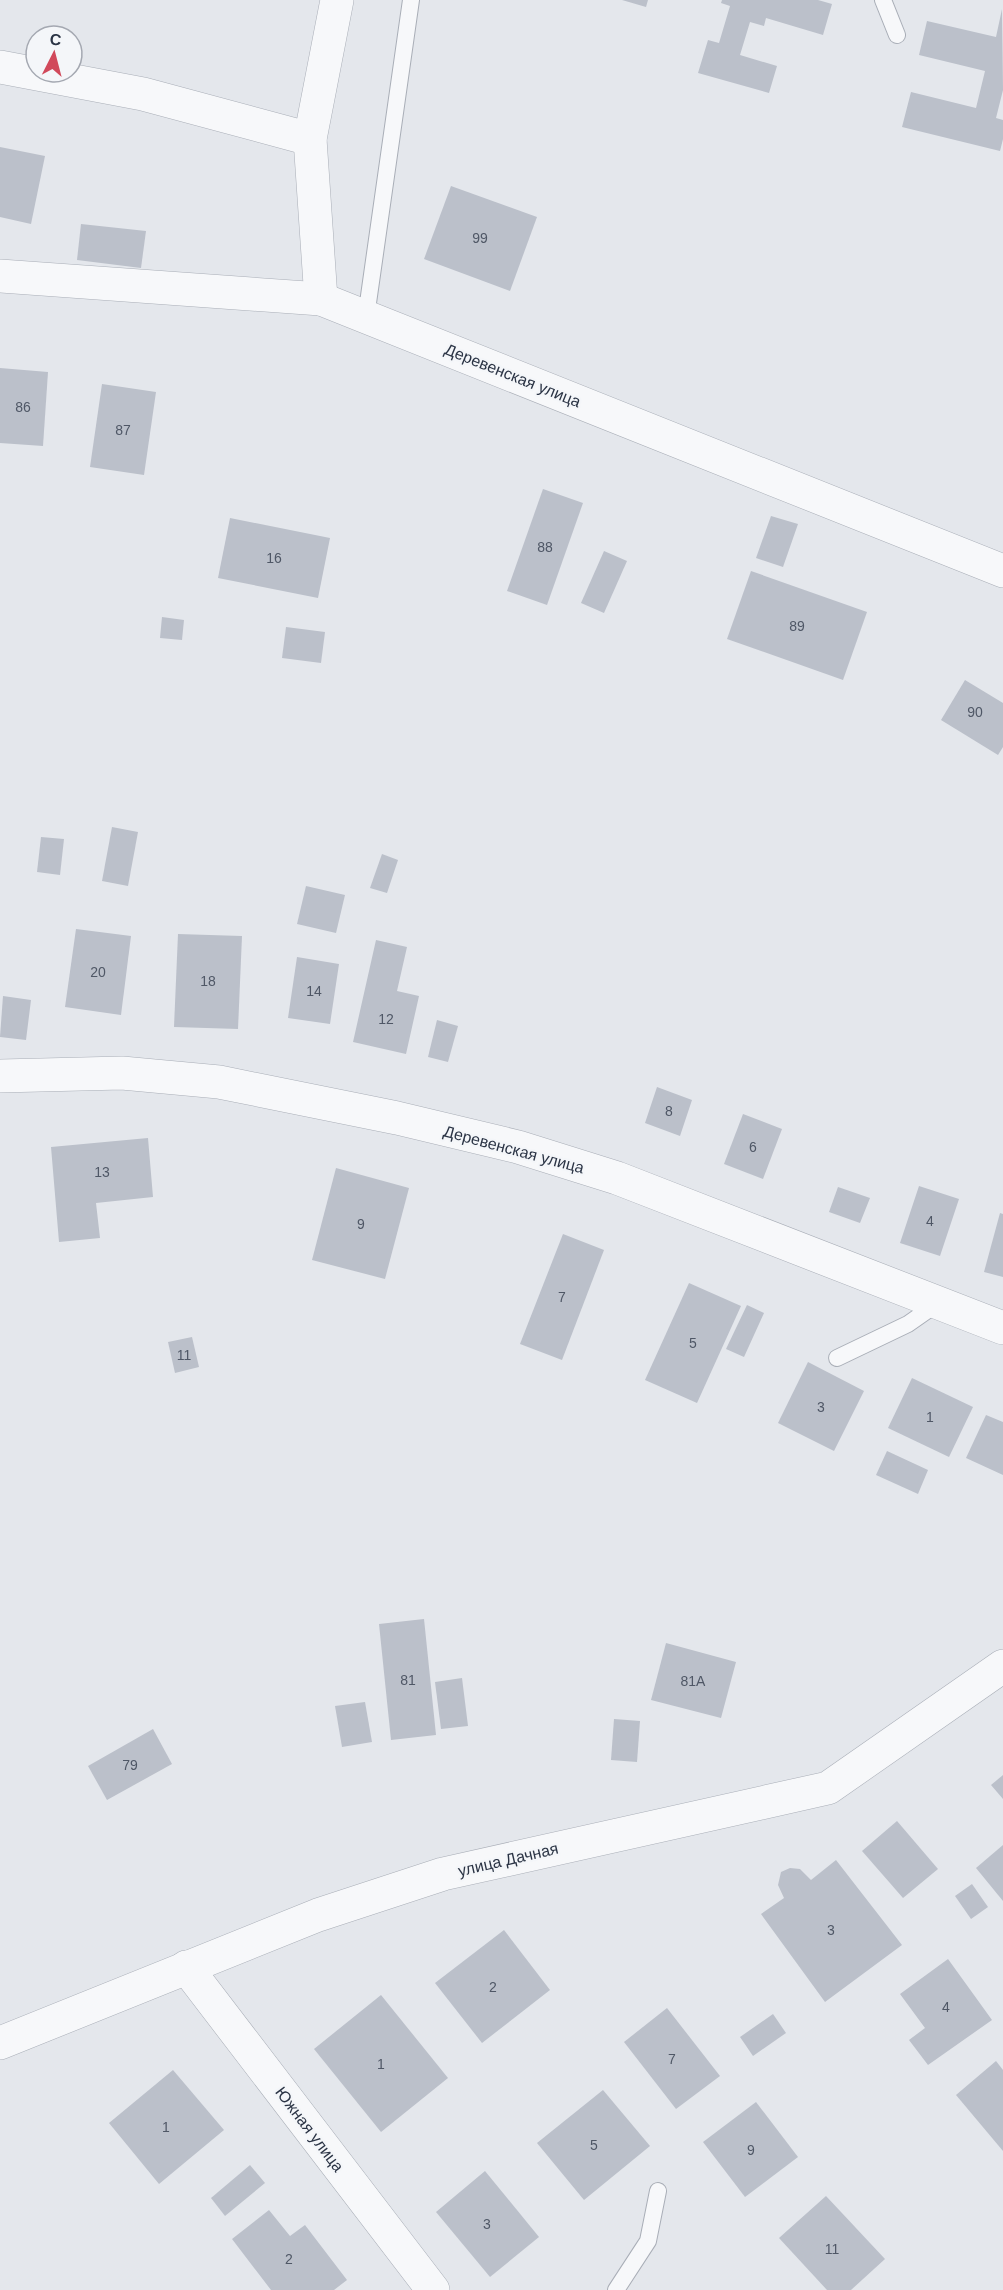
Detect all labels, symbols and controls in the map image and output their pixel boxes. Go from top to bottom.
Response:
north arrow [24,24,84,84]
text: С [49,31,63,49]
house number: 99 [472,230,488,246]
street label: Деревенская улица [442,340,583,411]
house number: 86 [15,399,31,415]
house number: 87 [115,422,131,438]
house number: 88 [537,539,553,555]
house number: 16 [266,550,282,566]
house number: 89 [789,618,805,634]
house number: 90 [967,704,983,720]
house number: 20 [90,964,106,980]
house number: 18 [200,973,216,989]
house number: 14 [306,983,322,999]
house number: 12 [378,1011,394,1027]
house number: 8 [665,1103,673,1119]
street label: Деревенская улица [442,1123,586,1176]
house number: 6 [749,1139,757,1155]
house number: 13 [94,1164,110,1180]
house number: 4 [926,1213,934,1229]
house number: 9 [357,1216,365,1232]
house number: 7 [558,1289,566,1305]
house number: 5 [689,1335,697,1351]
house number: 11 [177,1347,191,1363]
house number: 3 [817,1399,825,1415]
house number: 1 [926,1409,934,1425]
house number: 81 [400,1672,416,1688]
house number: 81А [681,1673,706,1689]
house number: 79 [122,1757,138,1773]
street label: улица Дачная [456,1840,560,1879]
house number: 3 [827,1922,835,1938]
house number: 2 [489,1979,497,1995]
house number: 4 [942,1999,950,2015]
house number: 7 [668,2051,676,2067]
house number: 1 [377,2056,385,2072]
street label: Южная улица [272,2084,347,2175]
house number: 1 [162,2119,170,2135]
house number: 5 [590,2137,598,2153]
house number: 9 [747,2142,755,2158]
house number: 3 [483,2216,491,2232]
house number: 11 [825,2241,839,2257]
house number: 2 [285,2251,293,2267]

